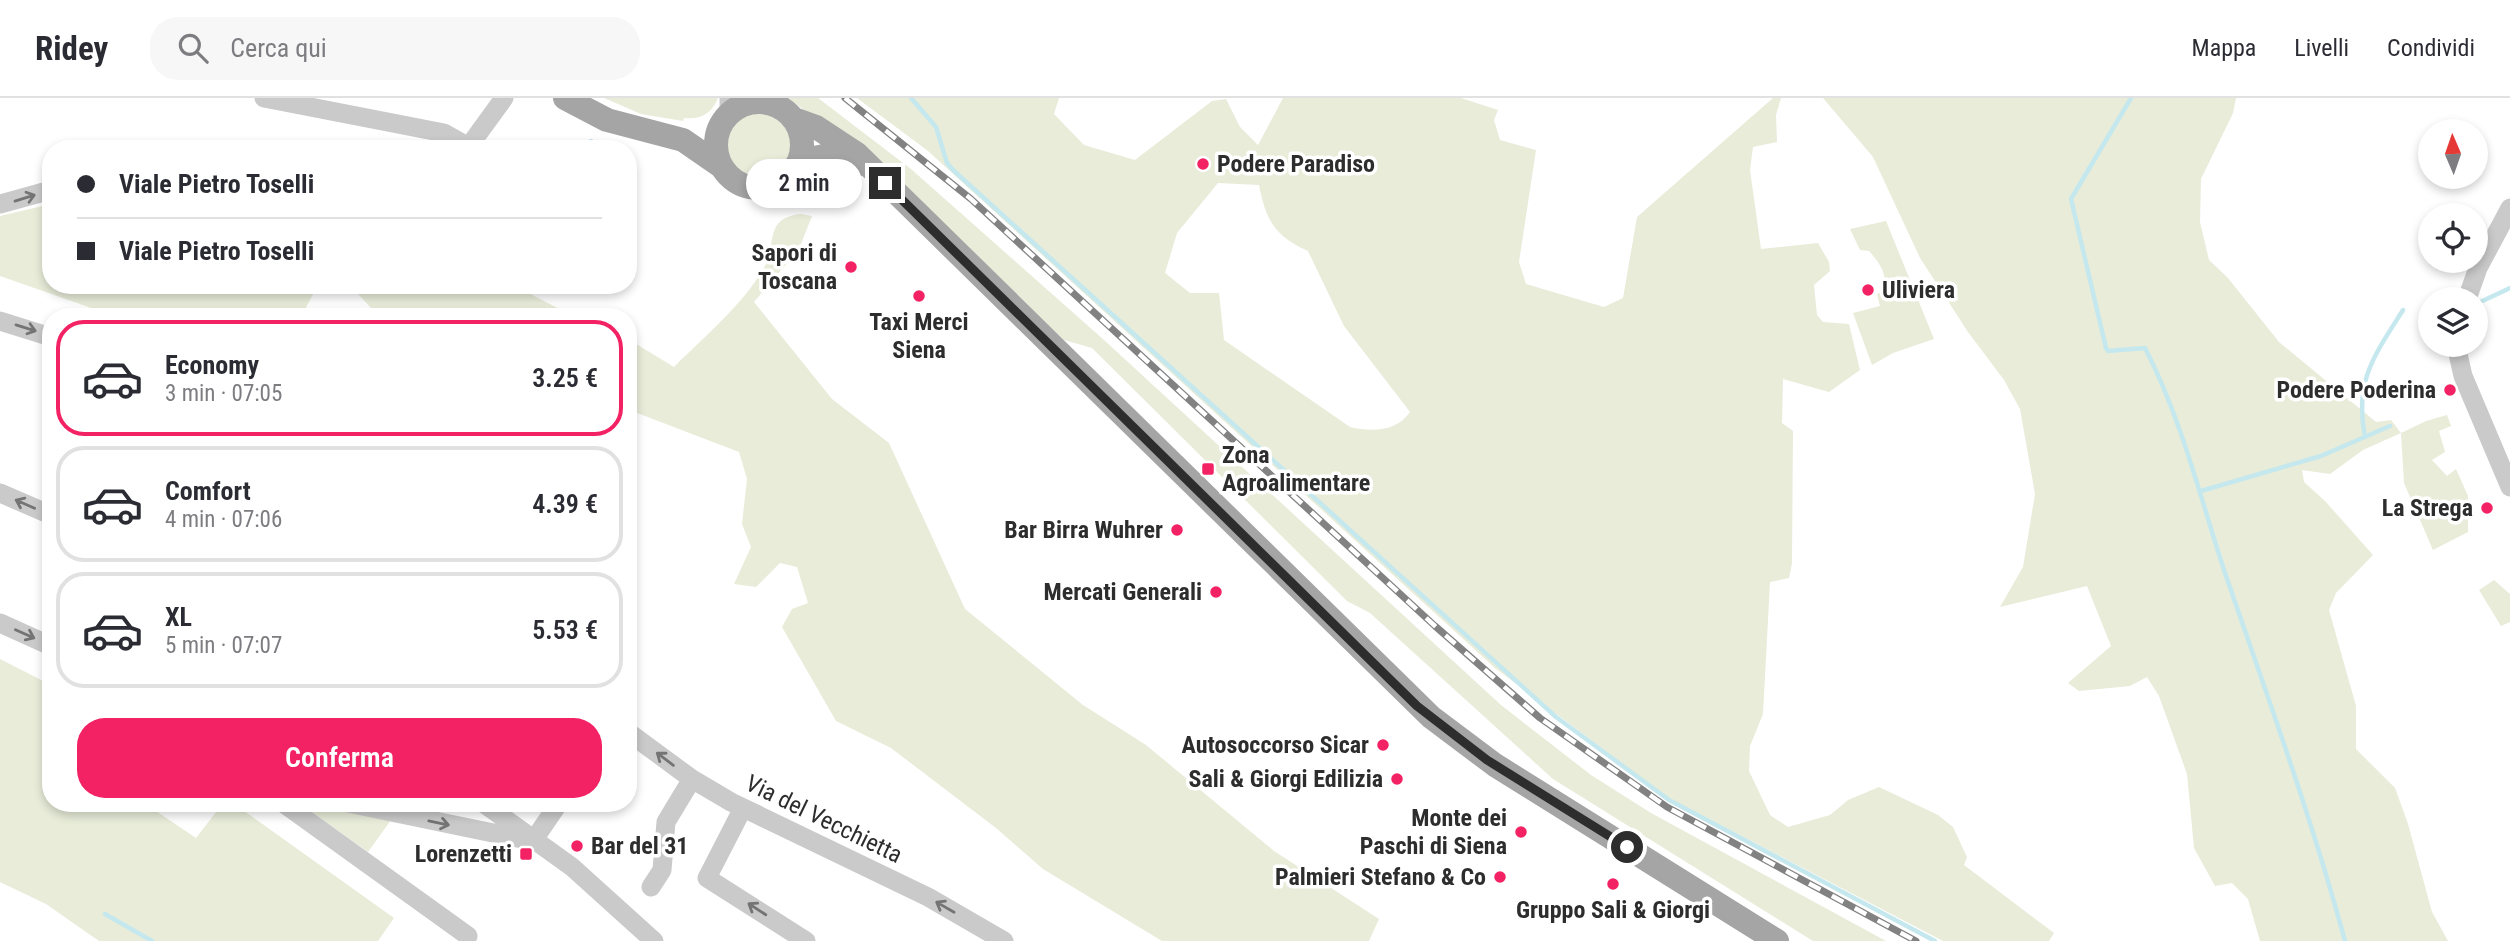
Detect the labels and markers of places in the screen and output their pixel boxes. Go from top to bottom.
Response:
place label: Podere Paradiso [1217,150,1375,178]
marker: Podere Paradiso [1195,156,1211,172]
place label: Sapori di Toscana [751,239,837,295]
marker: Sapori di Toscana [843,259,859,275]
place label: Uliviera [1882,276,1955,304]
marker: Uliviera [1860,282,1876,298]
marker: Taxi Merci Siena [911,288,927,304]
place label: Taxi Merci Siena [869,308,969,364]
place label: Podere Poderina [2277,376,2436,404]
marker: Podere Poderina [2442,382,2458,398]
place label: Zona Agroalimentare [1222,441,1370,497]
marker: Zona Agroalimentare [1200,461,1216,477]
place label: La Strega [2382,494,2473,522]
marker: La Strega [2479,500,2495,516]
place label: Bar Birra Wuhrer [1004,516,1163,544]
marker: Bar Birra Wuhrer [1169,522,1185,538]
place label: Mercati Generali [1043,578,1202,606]
marker: Mercati Generali [1208,584,1224,600]
place label: Autosoccorso Sicar [1182,731,1369,759]
marker: Autosoccorso Sicar [1375,737,1391,753]
place label: Sali & Giorgi Edilizia [1188,765,1383,793]
marker: Sali & Giorgi Edilizia [1389,771,1405,787]
place label: Monte dei Paschi di Siena [1360,804,1507,860]
marker: Monte dei Paschi di Siena [1513,824,1529,840]
place label: Bar del 31 [591,832,688,860]
marker: Bar del 31 [569,838,585,854]
place label: Lorenzetti [415,840,512,868]
marker: Lorenzetti [518,846,534,862]
place label: Palmieri Stefano & Co [1275,863,1486,891]
marker: Palmieri Stefano & Co [1492,869,1508,885]
marker: Gruppo Sali & Giorgi [1605,876,1621,892]
place label: Gruppo Sali & Giorgi [1516,896,1710,924]

